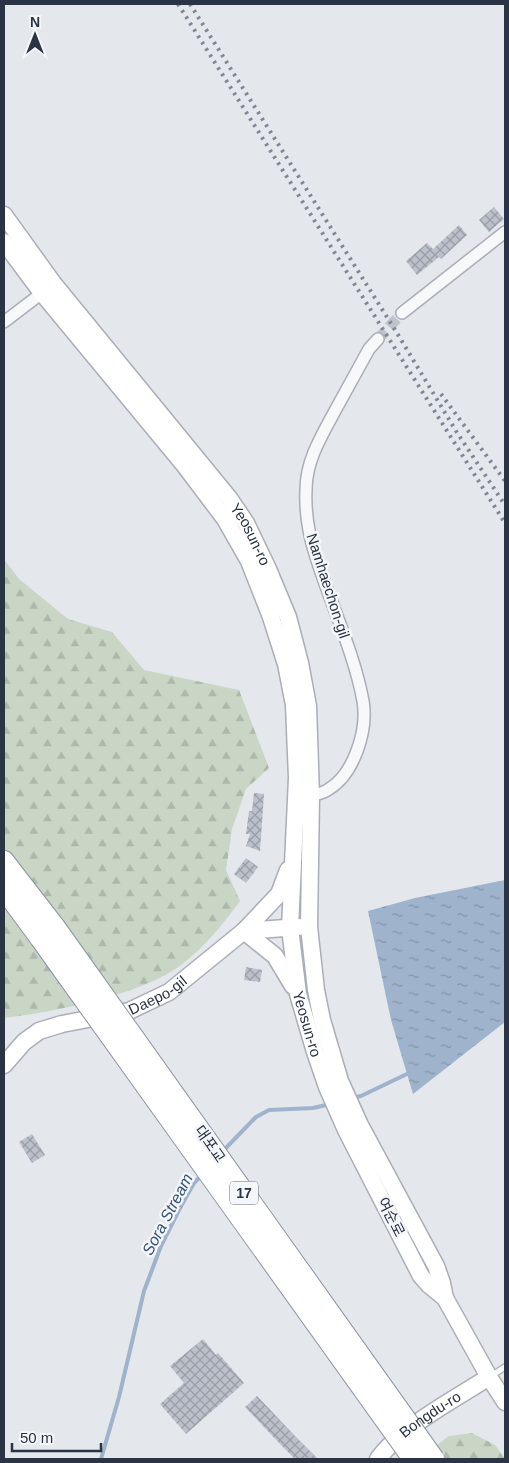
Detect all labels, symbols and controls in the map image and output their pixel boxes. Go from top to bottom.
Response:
north arrow [10,10,60,60]
text: N [30,14,40,30]
street label: Yeosun-ro [227,500,274,568]
street label: Namhaechon-gil [304,531,353,640]
street label: Daepo-gil [126,972,190,1018]
street label: Yeosun-ro [290,989,325,1059]
street label: 대포교 [192,1122,229,1166]
water label: Sora Stream [139,1171,196,1258]
road number: 17 [230,1182,258,1204]
street label: 여순로 [374,1194,408,1239]
street label: Bongdu-ro [396,1388,464,1441]
scale bar [12,1420,101,1452]
text: 50 m [20,1429,53,1446]

